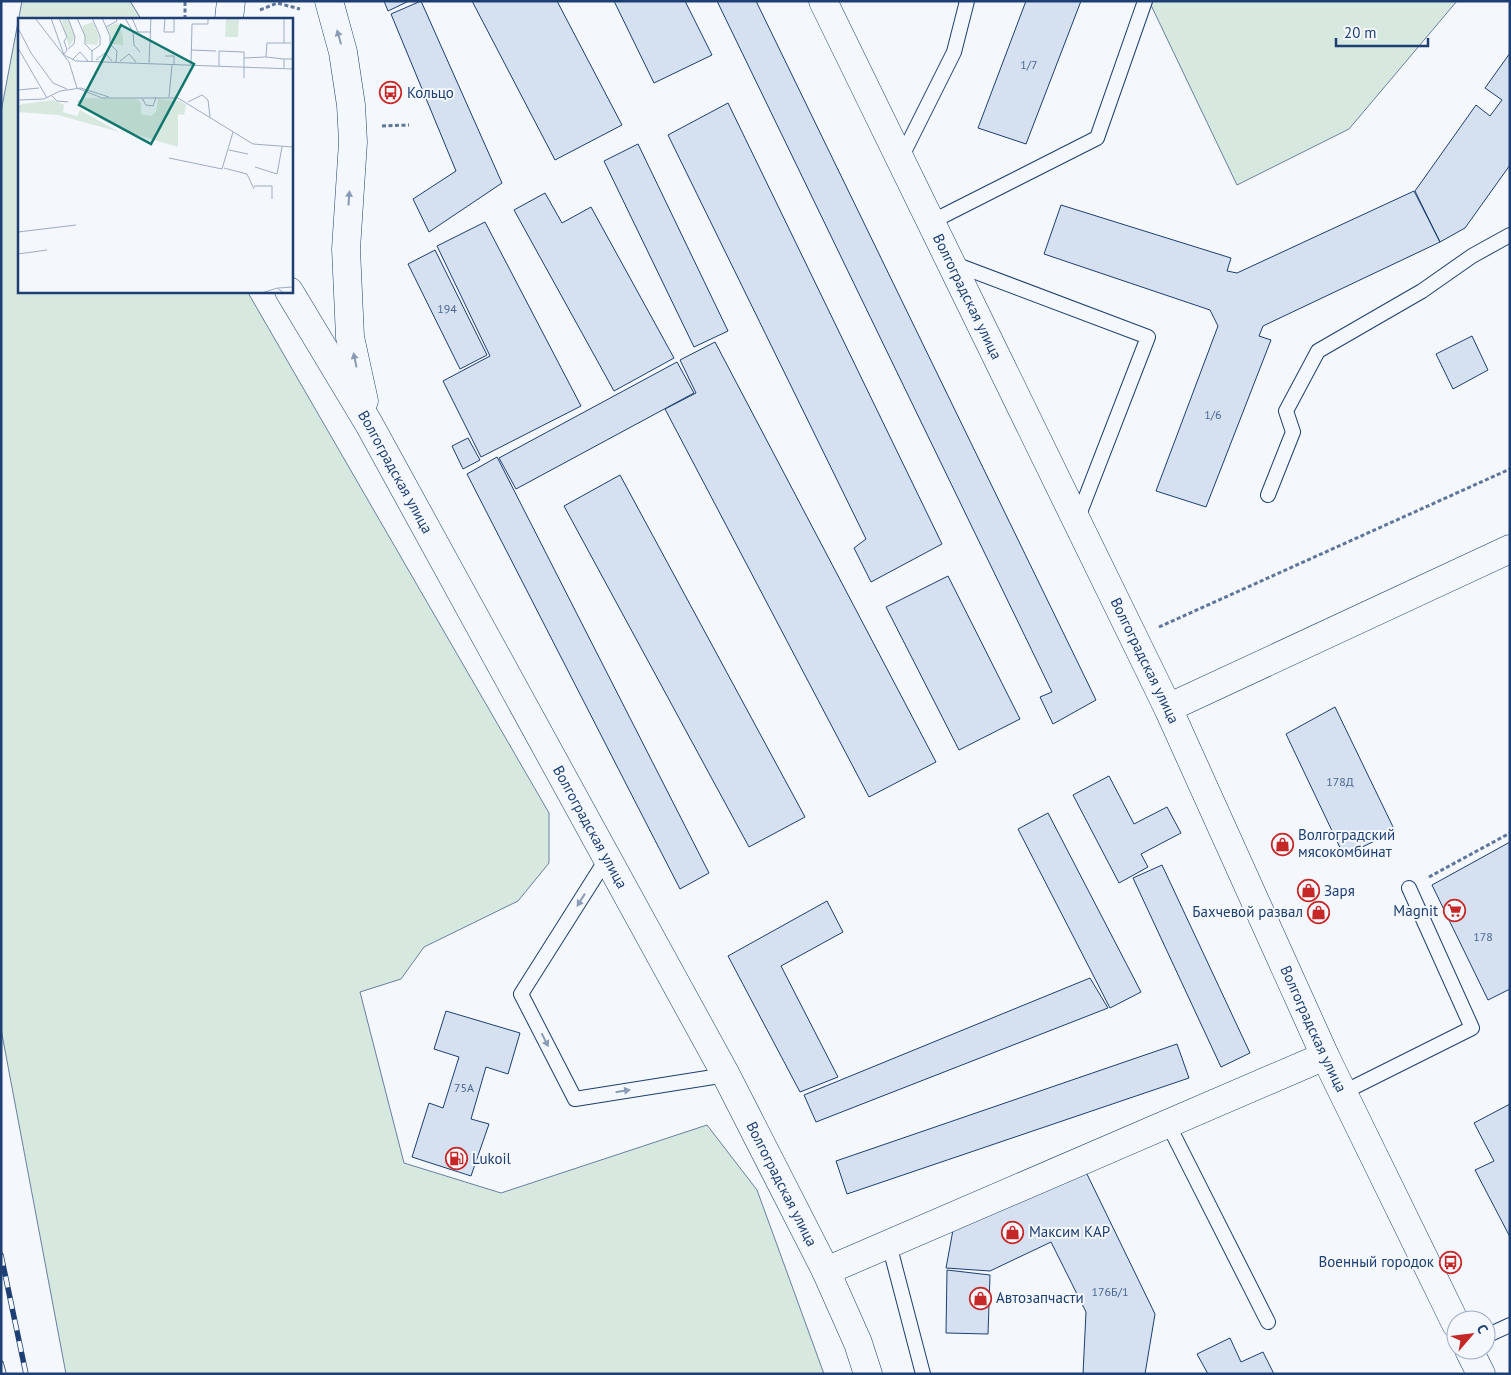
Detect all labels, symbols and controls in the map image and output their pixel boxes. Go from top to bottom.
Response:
scale bar [1336,15,1428,47]
inset map [18,18,292,292]
text: 20 m [1344,23,1377,42]
one-way arrow [334,29,342,44]
house number: 1/7 [1020,57,1038,72]
bus stop icon: Кольцо [379,81,403,105]
place label: Кольцо [407,83,454,102]
one-way arrow [346,189,354,205]
street label: Волгоградская улица [929,230,1006,362]
house number: 194 [437,301,457,316]
one-way arrow [351,352,359,367]
street label: Волгоградская улица [354,407,437,537]
house number: 1/6 [1204,407,1222,422]
street label: Волгоградская улица [1107,594,1184,726]
street label: Волгоградская улица [549,762,632,892]
house number: 178Д [1326,774,1354,789]
place label: Волгоградский мясокомбинат [1298,825,1395,861]
shop icon: Волгоградский мясокомбинат [1270,832,1294,856]
shop icon: Заря [1296,879,1320,903]
place label: Заря [1324,881,1355,900]
one-way arrow [576,893,585,906]
supermarket icon: Magnit [1442,899,1466,923]
shop icon: Бахчевой развал [1307,900,1331,924]
place label: Magnit [1393,901,1438,920]
place label: Бахчевой развал [1192,902,1303,921]
house number: 178 [1473,929,1493,944]
street label: Волгоградская улица [1276,962,1351,1095]
one-way arrow [541,1032,549,1047]
house number: 75А [454,1080,474,1095]
one-way arrow [615,1087,631,1095]
street label: Волгоградская улица [742,1118,822,1249]
fuel station icon: Lukoil [444,1147,468,1171]
place label: Lukoil [472,1149,512,1168]
shop icon: Максим КАР [1001,1220,1025,1244]
place label: Максим КАР [1029,1222,1110,1241]
bus stop icon: Военный городок [1438,1250,1462,1274]
place label: Военный городок [1319,1252,1435,1271]
house number: 176Б/1 [1091,1284,1129,1299]
shop icon: Автозапчасти [968,1286,992,1310]
place label: Автозапчасти [996,1288,1084,1307]
north arrow [1446,1310,1496,1360]
text: С [1473,1321,1492,1337]

